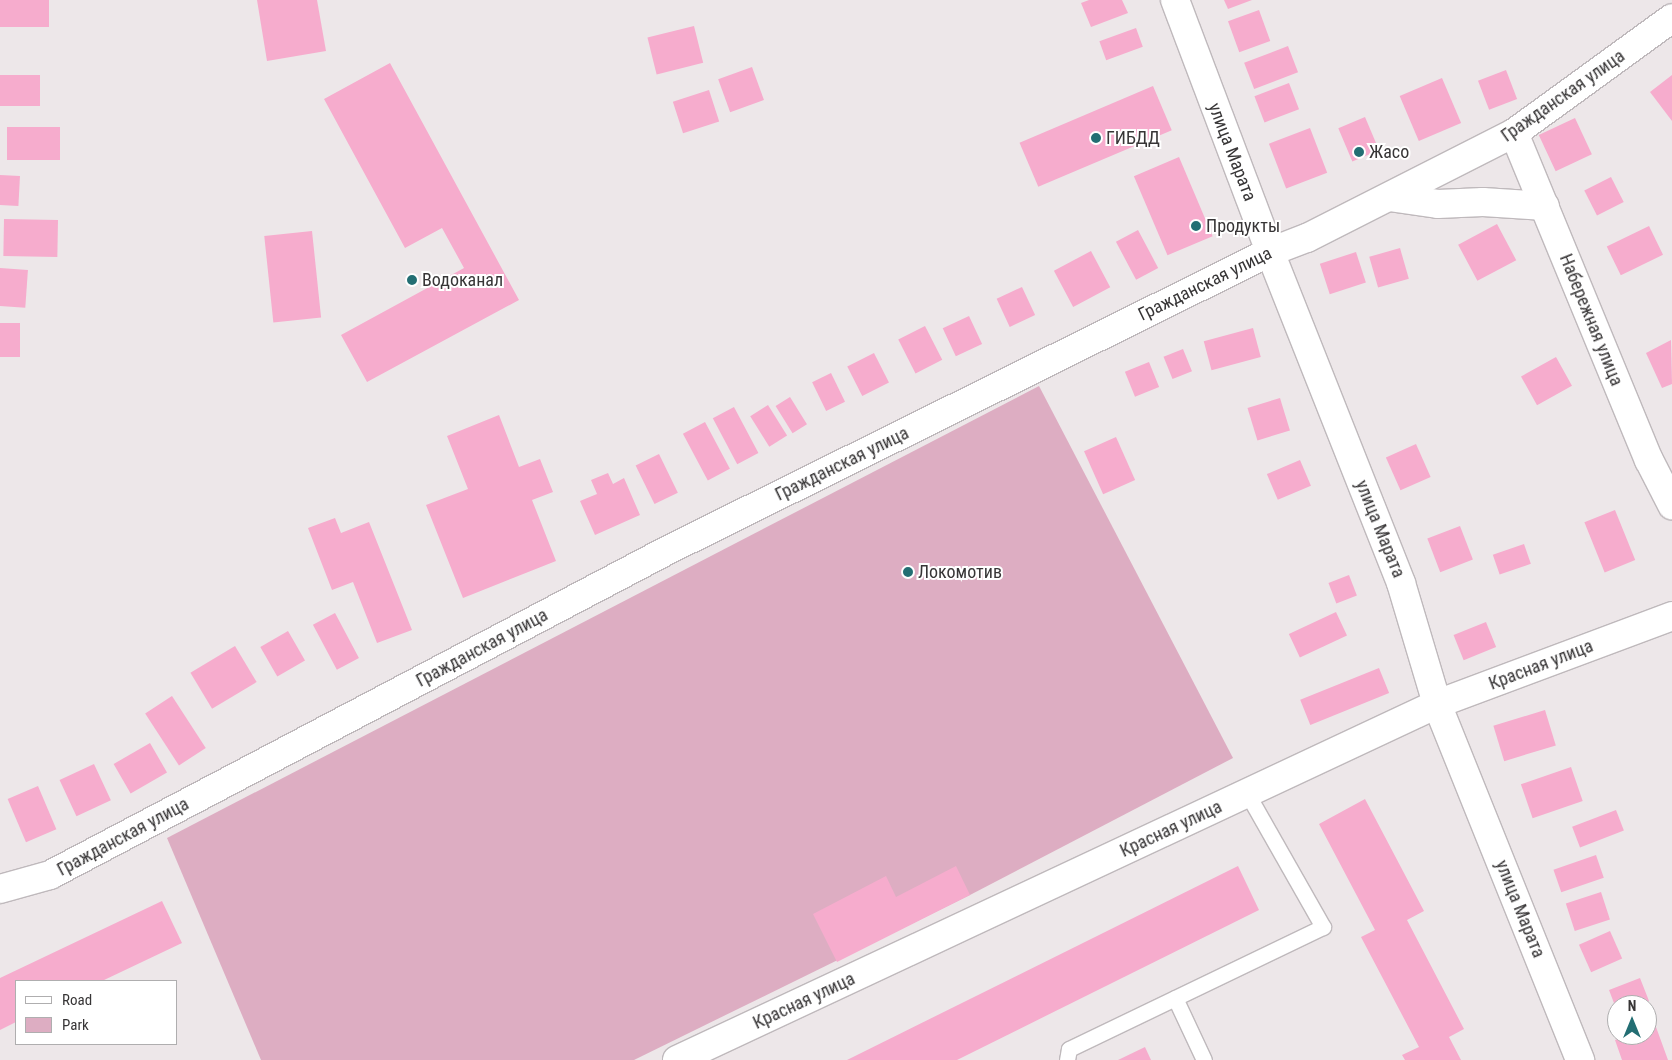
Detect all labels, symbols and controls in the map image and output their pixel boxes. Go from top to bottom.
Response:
street label: Гражданская улица [1497,45,1629,147]
street label: улица Марата [1203,100,1261,204]
place label: ГИБДД [1106,127,1160,149]
marker: ГИБДД [1090,132,1102,144]
place label: Жасо [1369,141,1409,163]
marker: Жасо [1353,146,1365,158]
place label: Продукты [1206,215,1280,237]
marker: Продукты [1190,220,1202,232]
street label: Гражданская улица [1135,242,1275,326]
street label: Набережная улица [1555,251,1627,389]
place label: Водоканал [422,269,503,291]
marker: Водоканал [406,274,418,286]
street label: Гражданская улица [772,422,912,506]
street label: улица Марата [1351,477,1409,581]
place label: Локомотив [918,561,1002,583]
marker: Локомотив [902,566,914,578]
street label: Гражданская улица [413,604,551,692]
street label: Красная улица [1486,635,1596,695]
street label: Гражданская улица [54,793,192,881]
street label: Красная улица [1117,796,1225,862]
street label: улица Марата [1491,857,1549,961]
street label: Красная улица [750,968,858,1034]
legend [15,980,178,1045]
text: Road [62,991,92,1009]
north arrow [1607,995,1657,1045]
text: N [1628,998,1636,1014]
text: Park [62,1016,89,1034]

